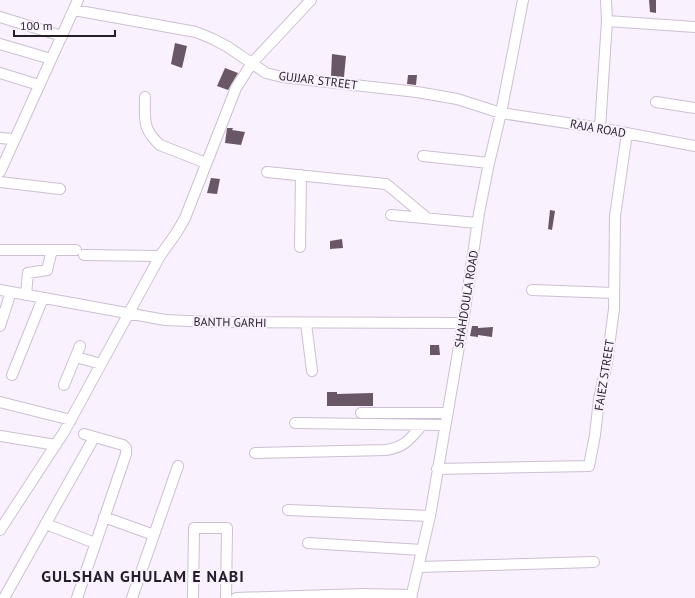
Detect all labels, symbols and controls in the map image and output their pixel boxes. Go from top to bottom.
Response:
scale bar [14,12,115,38]
text: 100 m [20,18,53,33]
street label: GUJJAR STREET [278,68,359,92]
street label: RAJA ROAD [569,116,627,140]
street label: SHAHDOULA ROAD [451,249,481,349]
street label: BANTH GARHI [193,314,267,330]
street label: FAIEZ STREET [591,338,617,412]
district label: GULSHAN GHULAM E NABI [41,566,245,586]

